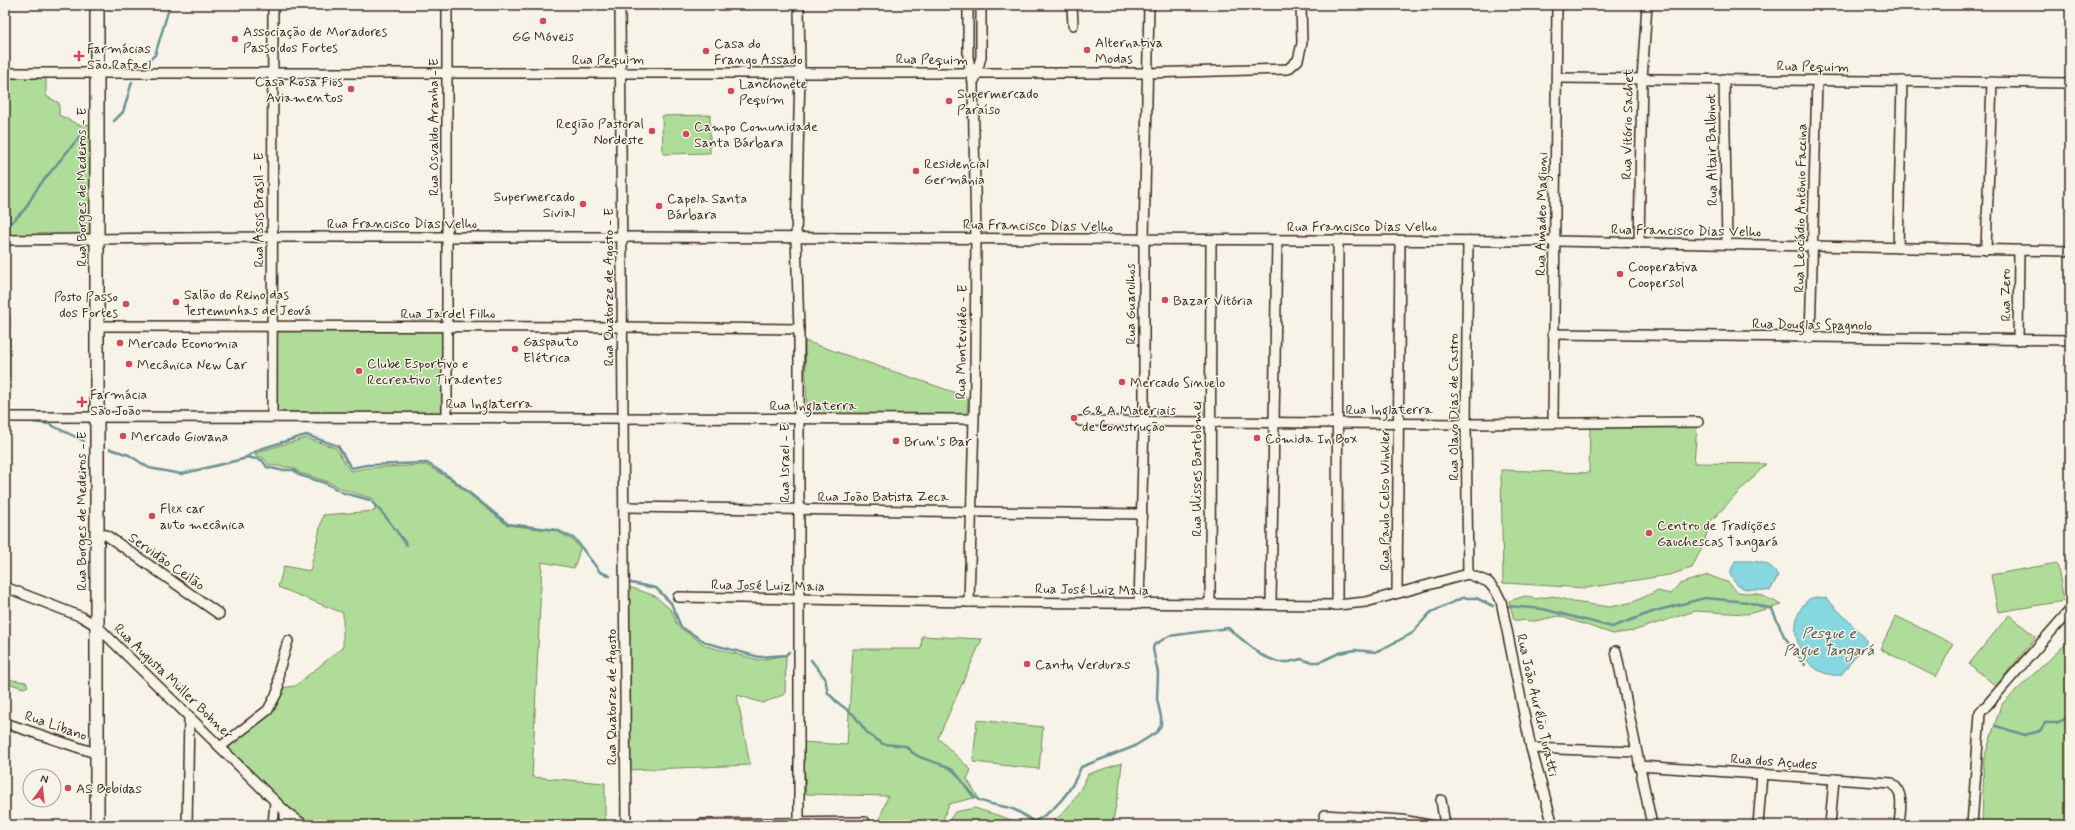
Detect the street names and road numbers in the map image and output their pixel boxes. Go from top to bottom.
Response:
street label: Rua Pequim [895,50,968,70]
street label: Rua Pequim [572,51,644,69]
street label: Rua Pequim [1776,57,1849,77]
street label: Rua Osvaldo Aranha - E [425,58,443,196]
street label: Rua Vitório Sachet [1618,68,1638,180]
street label: Rua Altair Balbinot [1702,94,1722,206]
street label: Rua Borges de Medeiros - E [73,107,92,267]
street label: Rua Leocádio Antônio Faccina [1791,123,1811,293]
street label: Rua Assis Brasil - E [250,152,268,268]
street label: Rua Amadeo Magioni [1532,152,1554,276]
street label: Rua Quatorze de Agosto - E [600,208,618,366]
street label: Rua Francisco Dias Velho [327,215,477,233]
street label: Rua Francisco Dias Velho [963,216,1113,236]
street label: Rua Francisco Dias Velho [1287,218,1437,236]
street label: Rua Francisco Dias Velho [1611,221,1761,241]
street label: Rua Guarulhos [1122,263,1140,345]
street label: Rua Zero [1997,269,2015,321]
street label: Rua Montevidéo - E [952,284,972,400]
street label: Rua Jardel Filho [401,305,495,323]
street label: Rua Douglas Spagnolo [1752,315,1872,337]
street label: Rua Olavo Dias de Castro [1445,333,1463,481]
street label: Rua Inglaterra [445,395,533,415]
street label: Rua Inglaterra [769,397,857,417]
street label: Rua Ulisses Bartolomei [1188,401,1206,537]
street label: Rua Inglaterra [1345,401,1433,421]
street label: Rua Israel - E [776,423,794,503]
street label: Rua Paulo Celso Winkler [1376,429,1394,571]
street label: Rua Borges de Medeiros - E [73,431,92,591]
street label: Rua João Batista Zeca [817,488,949,506]
street label: Servidão Ceilão [125,529,208,595]
street label: Rua José Luiz Maia [711,576,825,596]
street label: Rua José Luiz Maia [1035,580,1149,600]
street label: Rua Augusta Müller Bohner [110,620,237,744]
street label: Rua Quatorze de Agosto [603,629,621,765]
street label: Rua João Aurélio Turatti [1512,632,1562,778]
street label: Rua Líbano [22,707,90,745]
street label: Rua dos Açudes [1730,750,1818,774]

